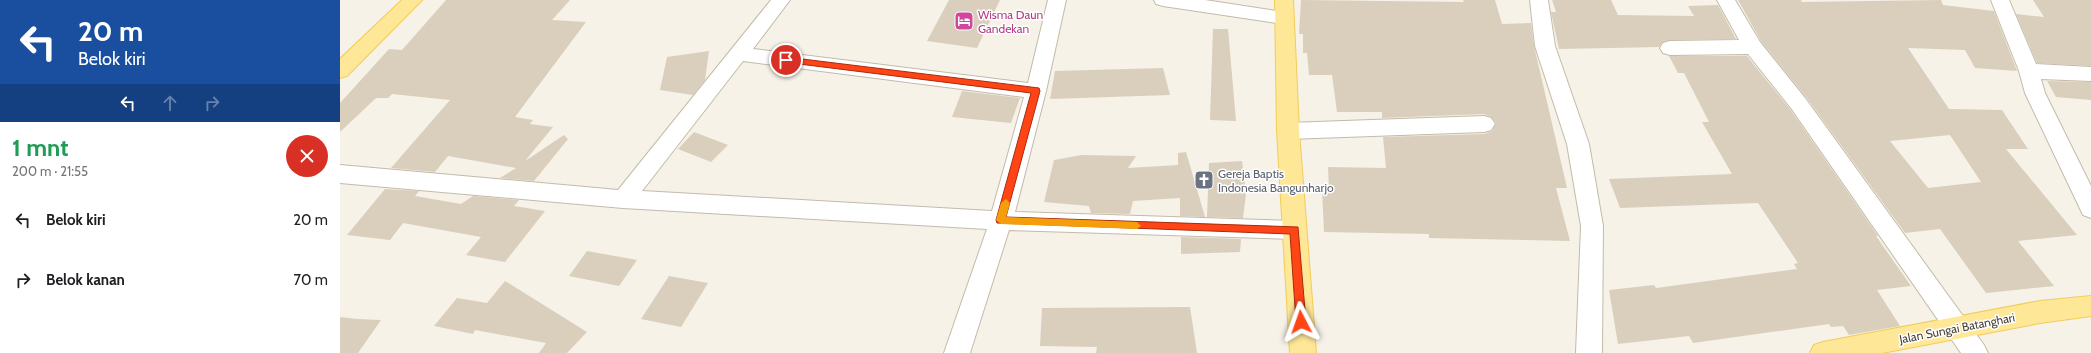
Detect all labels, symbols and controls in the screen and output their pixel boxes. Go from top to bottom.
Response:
place label: Wisma Daun Gandekan [978,7,1043,36]
hotel icon: Wisma Daun Gandekan [953,10,975,32]
text: 20 m [78,14,143,48]
icon: left [12,16,64,68]
pin [769,43,803,77]
text: Belok kiri [78,48,146,70]
icon: arrive [775,49,797,71]
icon: left [117,92,139,114]
icon: ahead [159,92,181,114]
icon: right [201,92,223,114]
text: 1 mnt [12,133,68,162]
button: close [286,135,328,177]
text: 200 m · 21:55 [12,163,88,179]
place label: Gereja Baptis Indonesia Bangunharjo [1218,166,1334,195]
church icon: Gereja Baptis Indonesia Bangunharjo [1193,169,1215,191]
icon: left [12,209,34,231]
text: Belok kiri [46,211,106,229]
text: 20 m [293,211,328,229]
icon: right [12,269,34,291]
text: Belok kanan [46,271,125,289]
text: 70 m [294,271,328,289]
position arrow [1280,301,1322,343]
street label: Jalan Sungai Batanghari [1897,309,2016,347]

